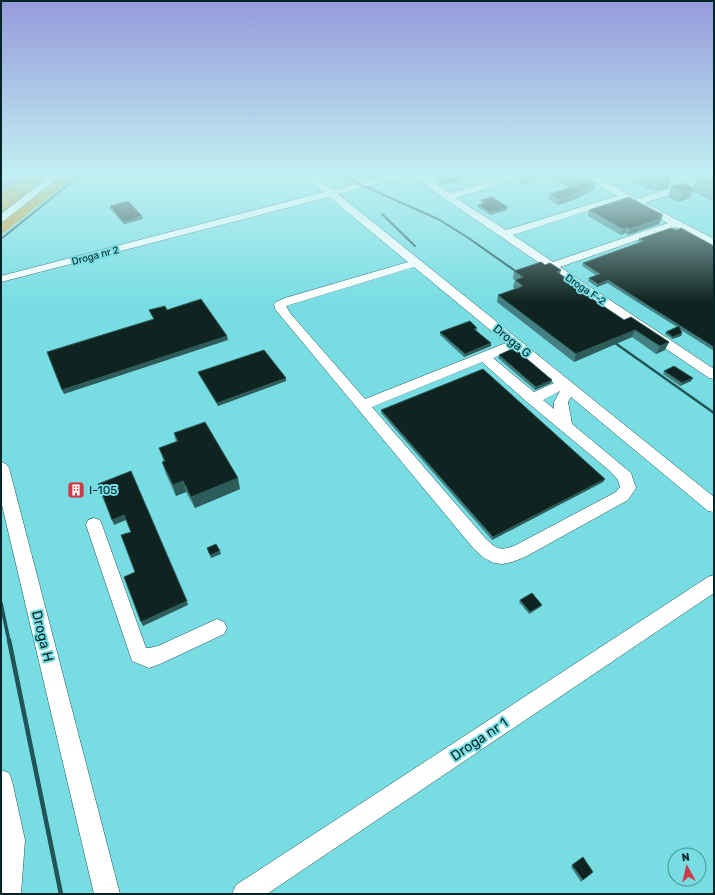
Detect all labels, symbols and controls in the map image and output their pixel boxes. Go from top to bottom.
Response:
street label: Droga nr 2 [70,244,120,268]
street label: Droga F-2 [563,272,608,308]
street label: Droga G [490,322,534,360]
building icon: I-105 [66,480,86,500]
place label: I-105 [89,483,117,497]
street label: Droga H [28,609,57,664]
street label: Droga nr 1 [447,714,511,765]
north arrow [667,847,707,887]
text: N [681,851,691,865]

